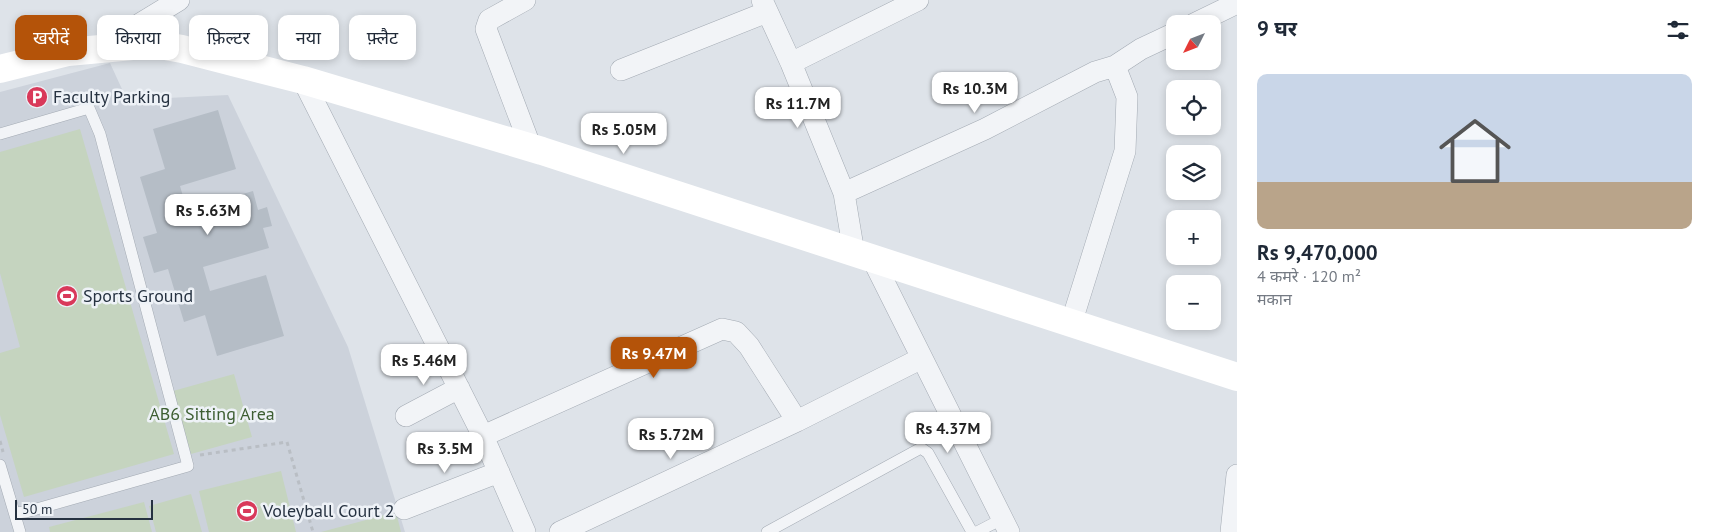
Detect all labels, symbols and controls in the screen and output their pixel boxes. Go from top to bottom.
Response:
chip: खरीदें [15,15,87,60]
chip: किराया [97,15,179,60]
chip: फ़िल्टर [189,15,268,60]
chip: नया [278,15,339,60]
chip: फ़्लैट [349,15,416,60]
north arrow [1166,15,1221,70]
map controls [1166,15,1221,330]
text: 9 घर [1257,15,1297,42]
icon: filters [1664,16,1692,44]
pin: Rs 10.3M [923,72,1027,114]
text: Rs 10.3M [943,78,1007,98]
button: locate [1166,80,1221,135]
parking icon: Faculty Parking [25,85,49,109]
place label: Faculty Parking [53,85,170,108]
pin: Rs 11.7M [746,86,850,129]
text: Rs 11.7M [766,93,830,113]
icon: home [1430,106,1520,196]
pin: Rs 5.05M [572,112,676,155]
text: Rs 5.05M [592,119,656,139]
button: layers [1166,145,1221,200]
pin: Rs 5.63M [156,194,260,236]
text: Rs 5.63M [176,200,240,220]
button: + [1166,210,1221,265]
text: Rs 9,470,000 [1257,239,1378,266]
text: 4 कमरे · 120 m² [1257,266,1361,286]
button: − [1166,275,1221,330]
sports icon: Sports Ground [55,284,79,308]
place label: Sports Ground [83,284,193,307]
text: मकान [1257,289,1292,309]
pin: Rs 9.47M [602,336,706,379]
text: Rs 9.47M [622,343,686,363]
pin: Rs 5.46M [372,344,476,386]
text: Rs 5.46M [392,350,456,370]
park label: AB6 Sitting Area [149,402,275,425]
pin: Rs 4.37M [896,412,1000,454]
pin: Rs 5.72M [619,418,723,460]
text: Rs 4.37M [916,418,980,438]
text: Rs 5.72M [639,424,703,444]
pin: Rs 3.5M [399,432,491,474]
text: Rs 3.5M [417,438,473,458]
scale bar [15,497,152,520]
sports icon: Voleyball Court 2 [235,499,259,523]
place label: Voleyball Court 2 [262,499,395,522]
text: 50 m [22,500,52,518]

